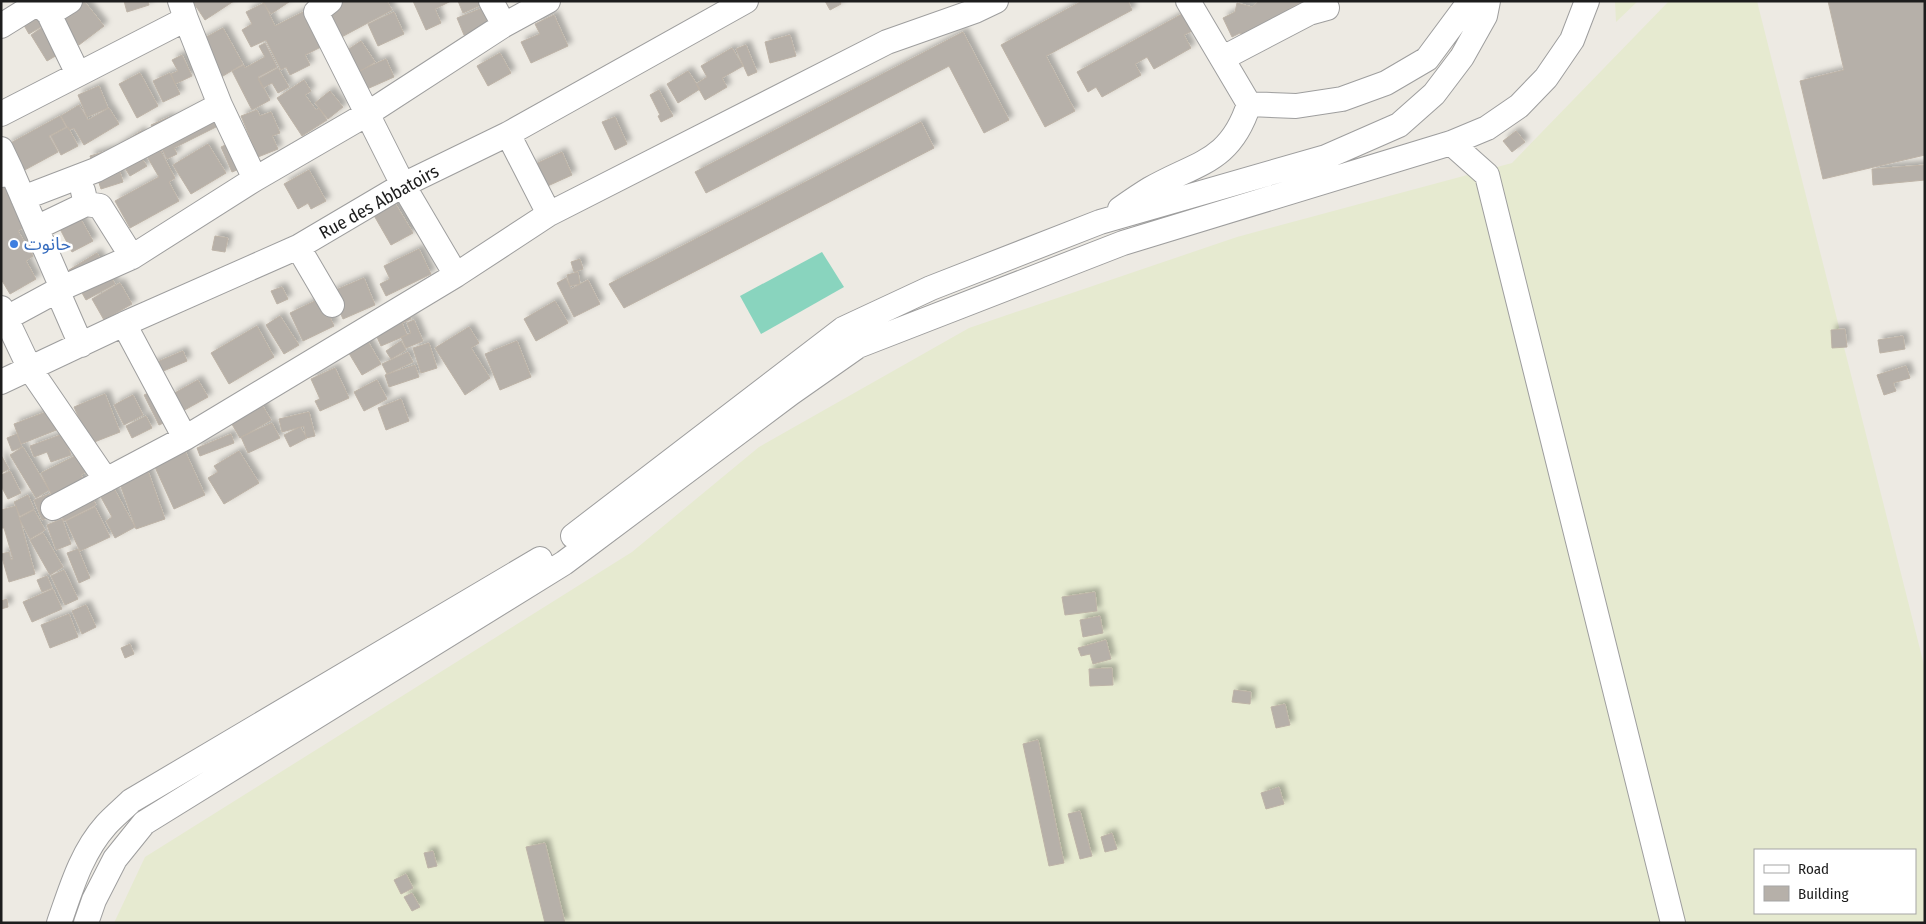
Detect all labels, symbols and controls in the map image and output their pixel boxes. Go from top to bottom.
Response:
street label: Rue des Abbatoirs [315,160,443,244]
place label: حانوت [24,233,71,255]
marker: حانوت [8,238,20,250]
legend [1754,849,1916,914]
text: Road [1798,860,1829,878]
text: Building [1798,885,1849,903]

